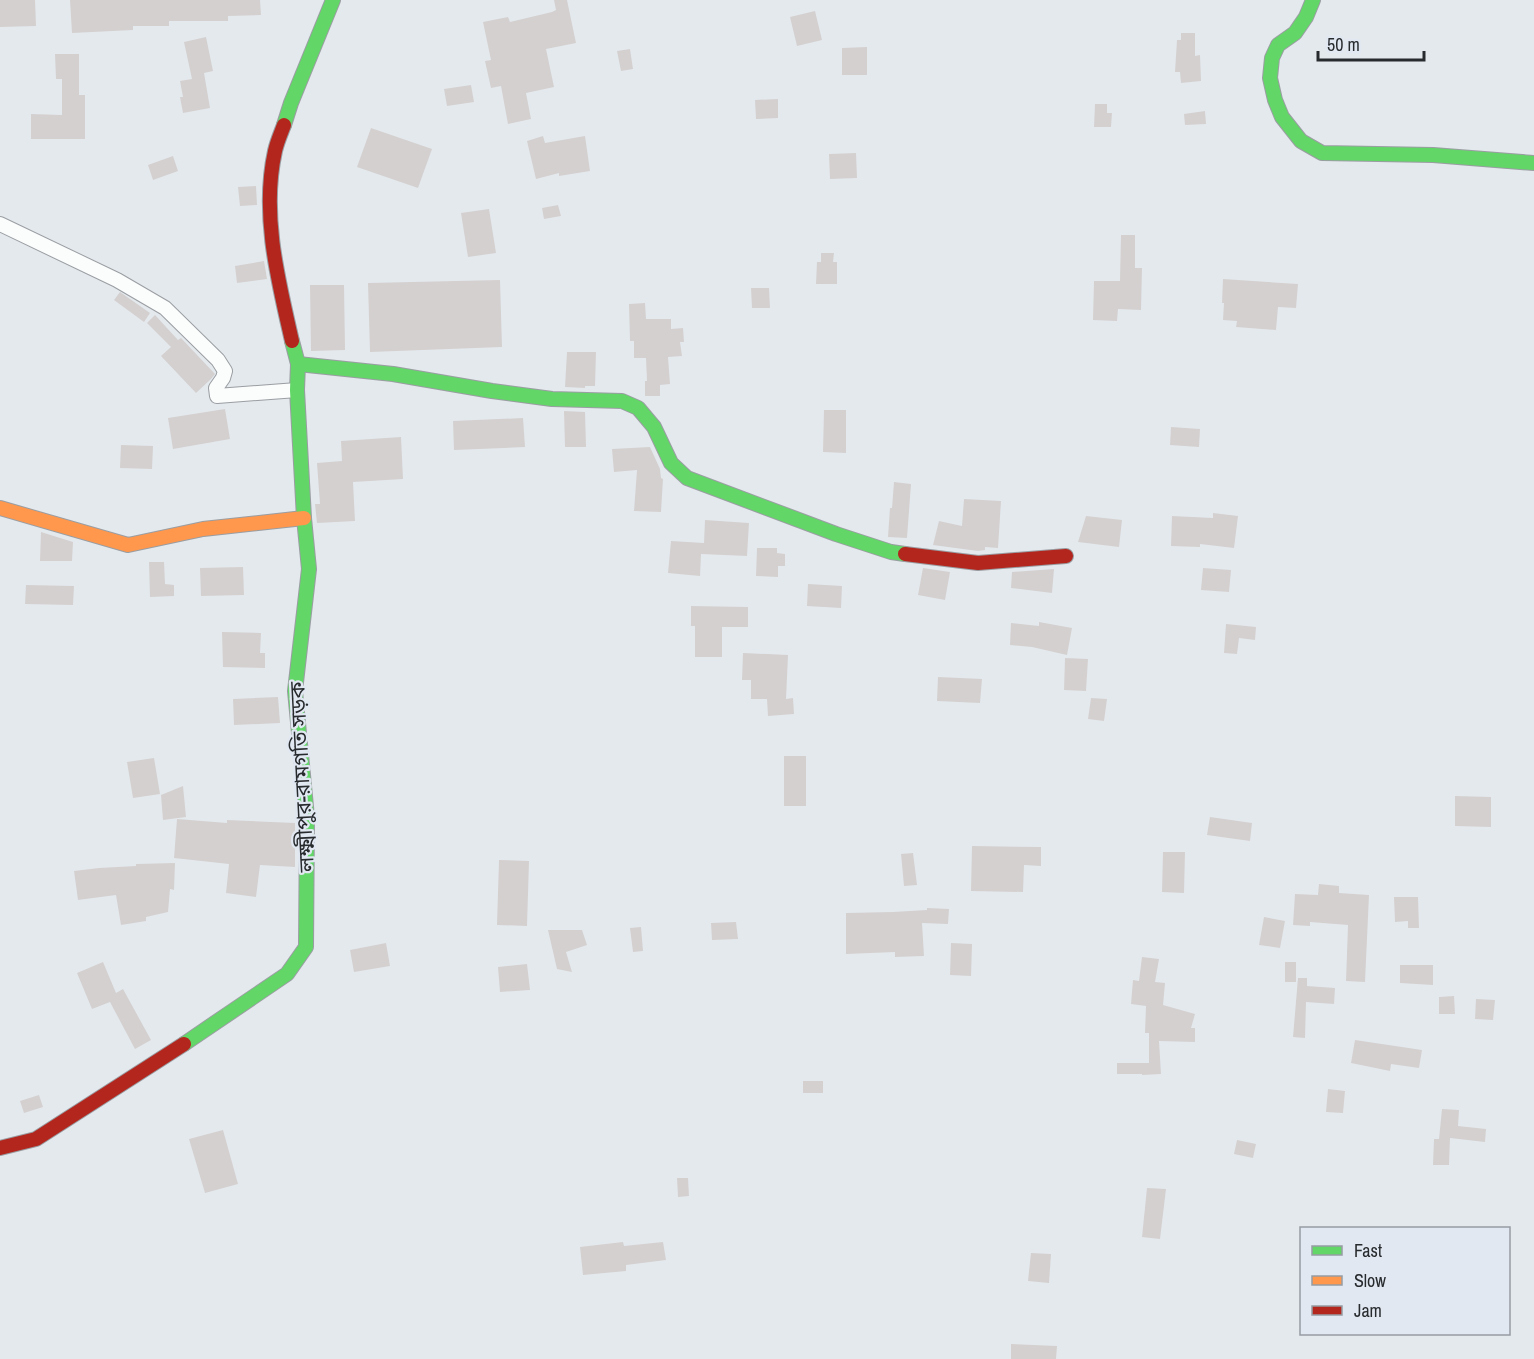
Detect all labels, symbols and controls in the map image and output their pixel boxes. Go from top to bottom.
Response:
scale bar [1318,24,1424,62]
text: 50 m [1327,32,1360,57]
street label: লক্ষ্মীপুর-রামগতি সড়ক [282,680,321,874]
legend [1300,1227,1510,1335]
text: Fast [1354,1238,1382,1263]
text: Slow [1354,1268,1386,1293]
text: Jam [1354,1298,1382,1323]

